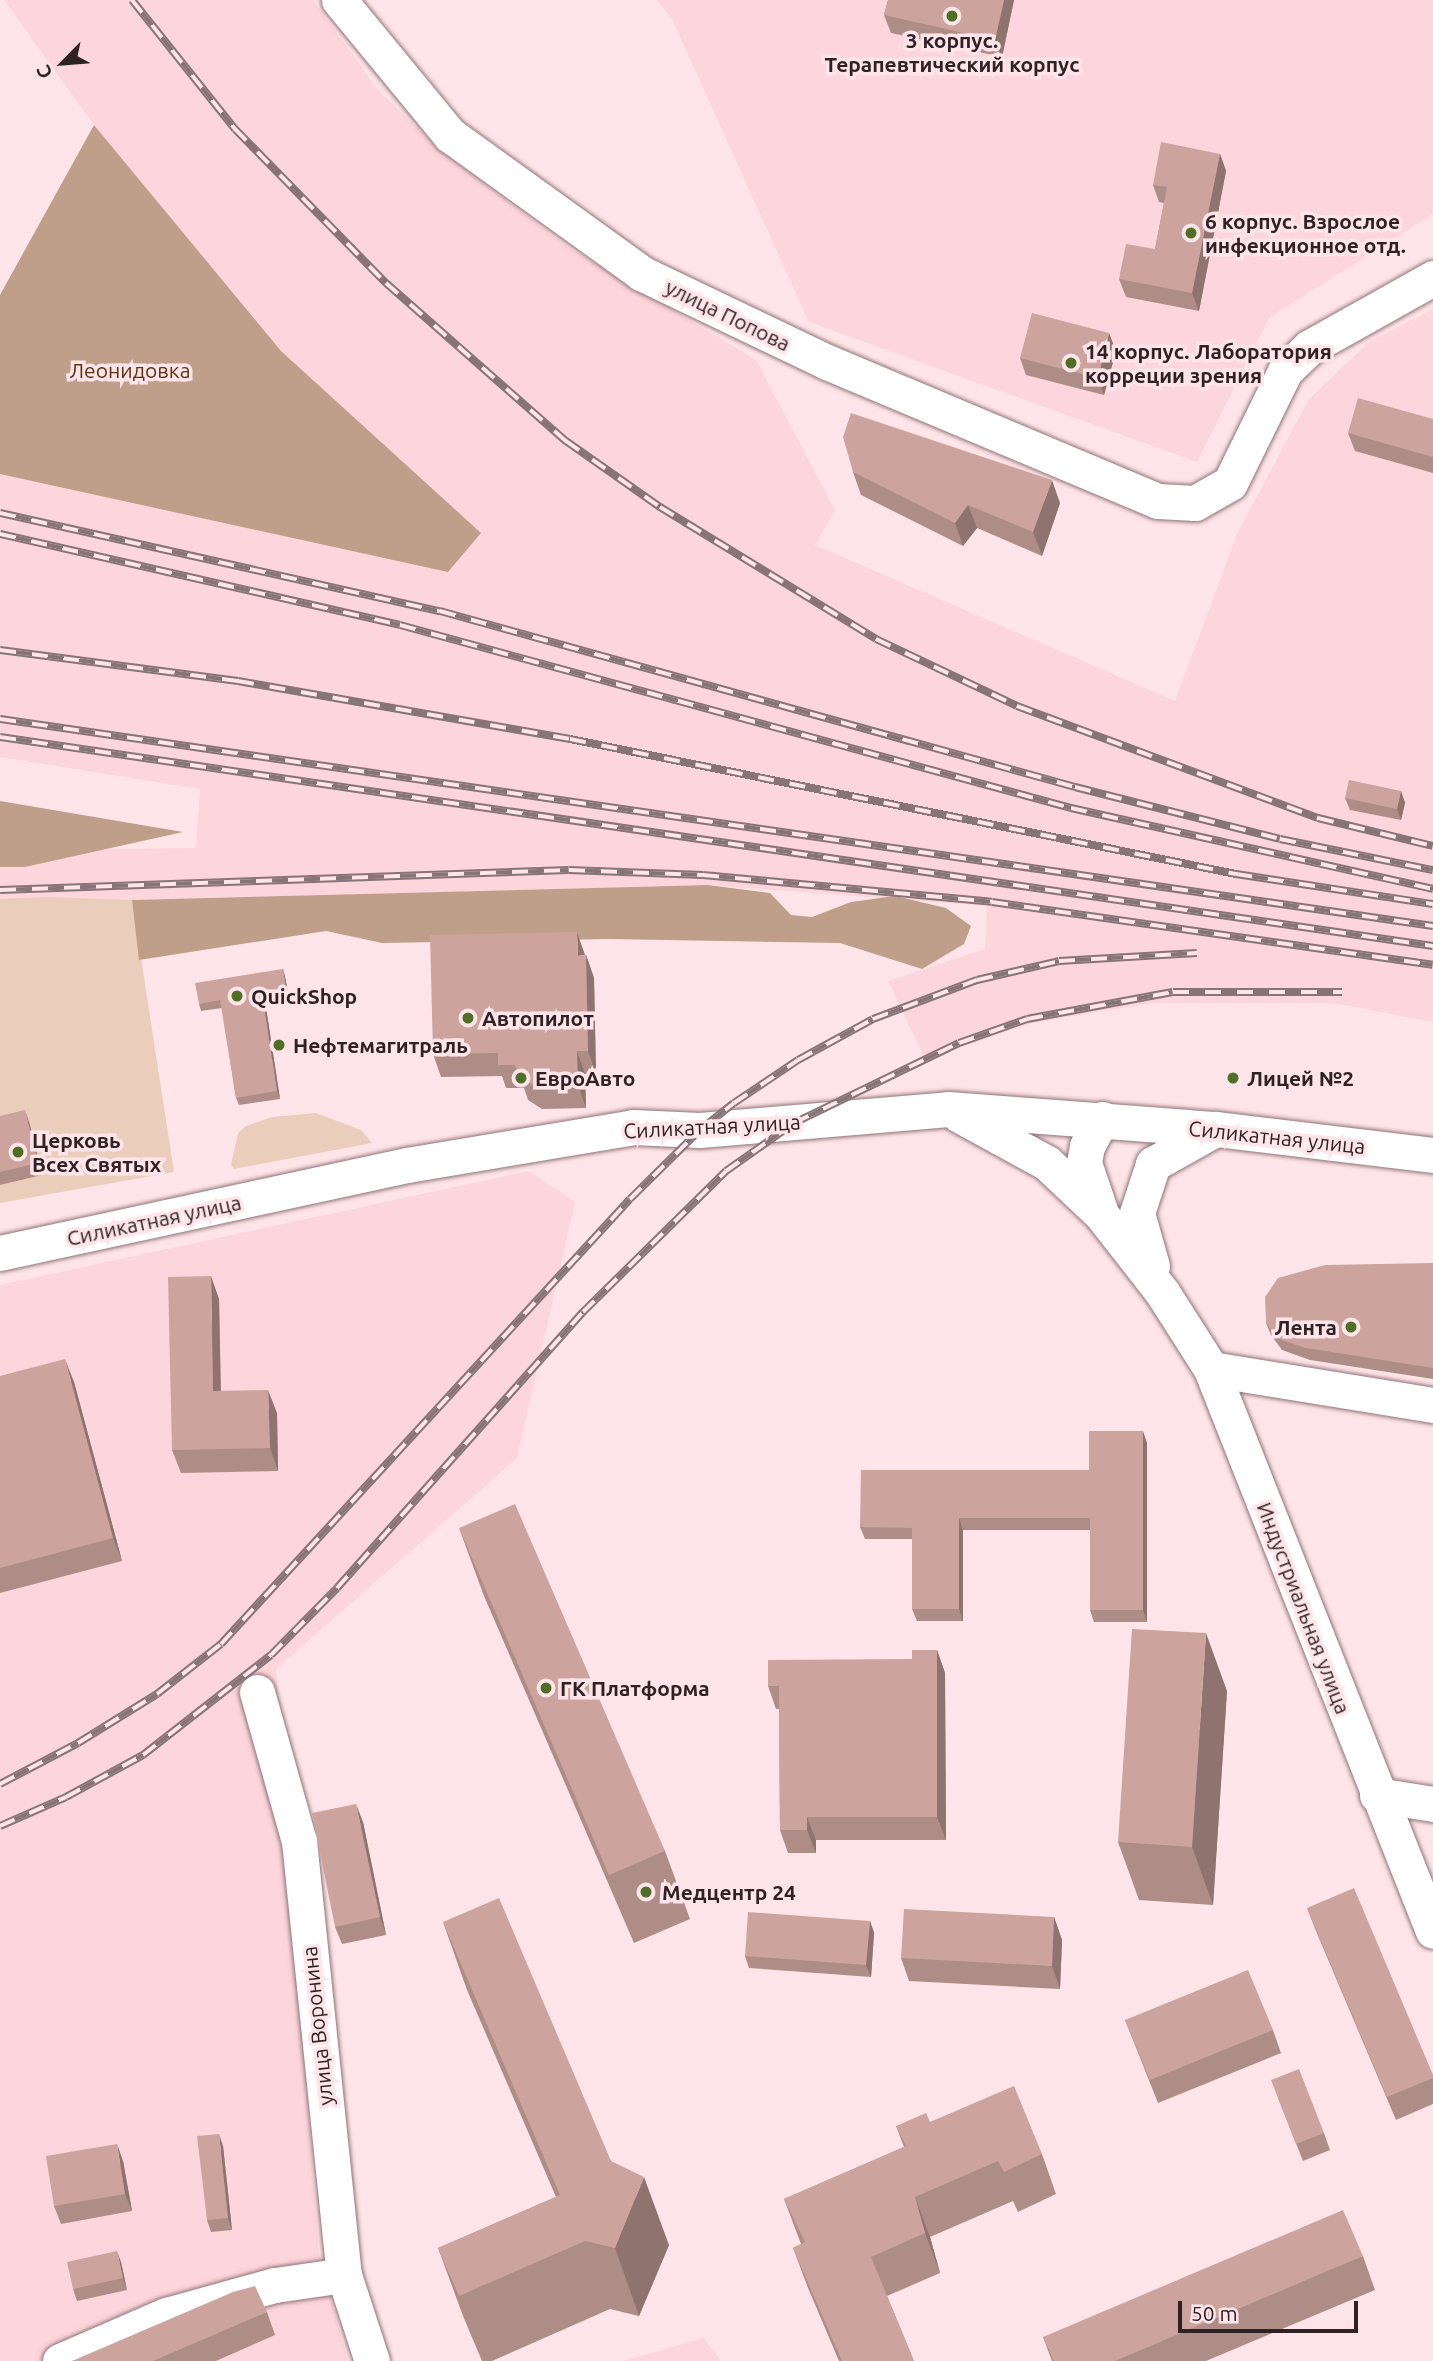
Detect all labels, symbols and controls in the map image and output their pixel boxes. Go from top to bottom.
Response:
marker: 3 корпус. Терапевтический корпус [944,8,960,24]
place label: 3 корпус. Терапевтический корпус [825,27,1079,77]
north arrow [28,28,98,98]
text: С [31,62,57,82]
place label: 6 корпус. Взрослое инфекционное отд. [1205,208,1406,258]
marker: 6 корпус. Взрослое инфекционное отд. [1183,225,1199,241]
street label: улица Попова [661,274,795,356]
place label: 14 корпус. Лаборатория корреции зрения [1085,338,1332,388]
marker: 14 корпус. Лаборатория корреции зрения [1063,355,1079,371]
park label: Леонидовка [70,357,190,383]
place label: QuickShop [251,983,357,1009]
marker: QuickShop [229,988,245,1004]
place label: Автопилот [482,1005,594,1031]
marker: Автопилот [460,1010,476,1026]
place label: Нефтемагитраль [293,1032,468,1058]
marker: Нефтемагитраль [271,1037,287,1053]
place label: ЕвроАвто [535,1065,635,1091]
place label: Лицей №2 [1247,1065,1354,1091]
marker: ЕвроАвто [513,1070,529,1086]
marker: Лицей №2 [1225,1070,1241,1086]
street label: Силикатная улица [623,1109,801,1143]
street label: Силикатная улица [1187,1115,1367,1159]
place label: Церковь Всех Святых [32,1127,161,1177]
marker: Церковь Всех Святых [10,1144,26,1160]
street label: Силикатная улица [65,1189,243,1251]
place label: Лента [1274,1314,1337,1340]
marker: Лента [1343,1319,1359,1335]
street label: Индустриальная улица [1252,1499,1356,1717]
place label: ГК Платформа [560,1675,710,1701]
marker: ГК Платформа [538,1680,554,1696]
place label: Медцентр 24 [662,1879,796,1905]
marker: Медцентр 24 [636,1882,656,1902]
street label: улица Воронина [296,1945,338,2107]
scale bar [1181,2288,1361,2332]
text: 50 m [1191,2301,1238,2325]

